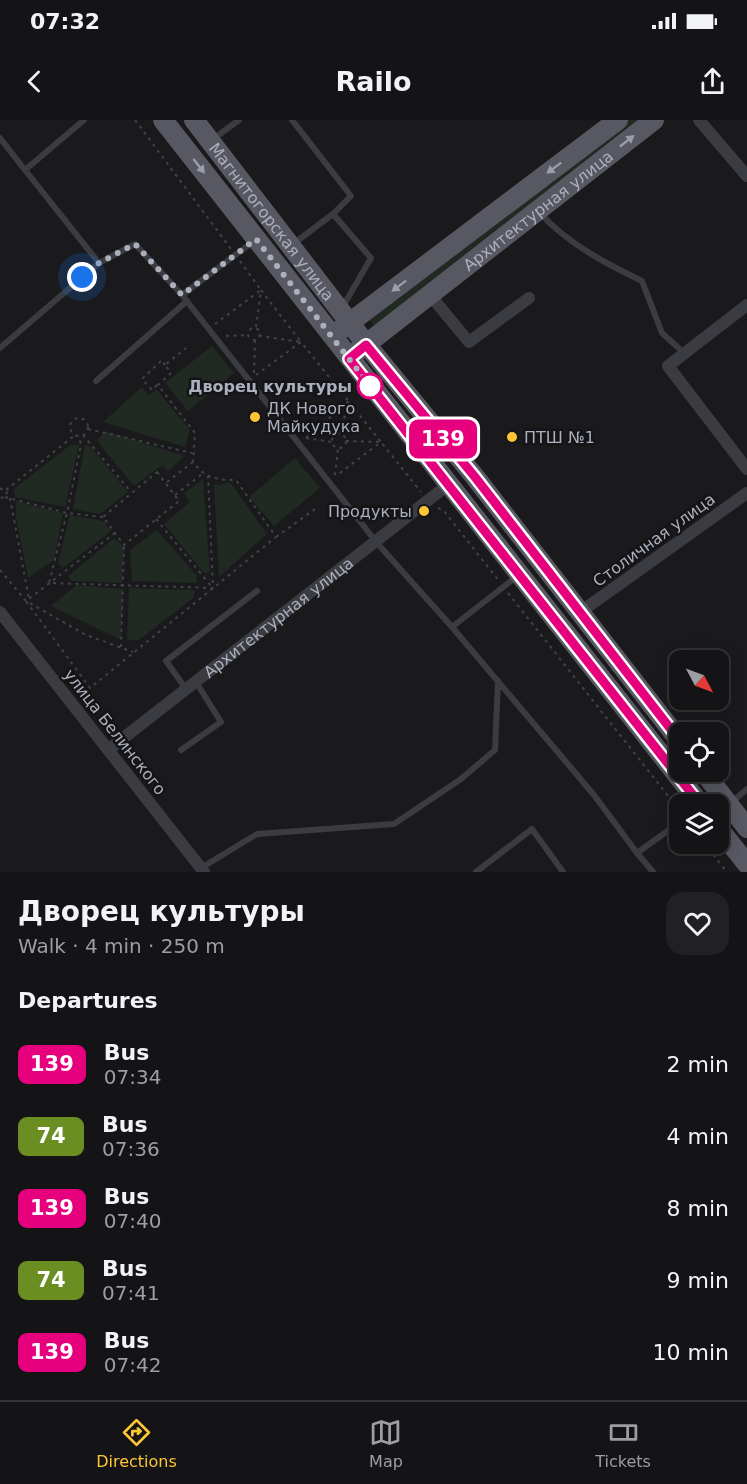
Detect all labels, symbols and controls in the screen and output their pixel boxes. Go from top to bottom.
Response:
text: 07:32 [30,9,100,34]
icon: back [18,65,51,98]
icon: share [696,65,729,98]
text: Railo [335,66,412,97]
one-way arrow [620,136,635,148]
street label: Магнитогорская улица [205,139,339,304]
street label: Архитектурная улица [459,146,617,275]
one-way arrow [193,158,206,174]
one-way arrow [547,162,563,174]
your location [67,262,97,292]
one-way arrow [391,280,407,292]
marker: Дворец культуры [357,373,383,399]
place label: Дворец культуры [188,377,352,396]
place label: ДК Нового Майкудука [267,399,360,436]
marker: ДК Нового Майкудука [248,410,262,424]
line badge: 139 [408,420,478,458]
text: 139 [421,427,465,451]
place label: ПТШ №1 [524,428,595,447]
marker: ПТШ №1 [505,430,519,444]
street label: Столичная улица [589,489,719,591]
place label: Продукты [328,502,412,521]
marker: Продукты [417,504,431,518]
street label: Архитектурная улица [200,553,357,681]
north arrow [669,650,729,710]
map controls [669,650,729,854]
street label: улица Белинского [60,665,170,799]
button: locate [669,722,729,782]
button: layers [669,794,729,854]
button: heart [666,892,729,955]
text: Дворец культуры [18,895,305,928]
text: Walk · 4 min · 250 m [18,934,225,958]
text: Departures [18,988,158,1013]
text: Bus [104,1040,149,1065]
text: 139 [30,1052,74,1076]
text: 2 min [667,1052,729,1077]
text: 07:34 [104,1065,161,1089]
text: Bus [102,1112,148,1137]
text: 74 [36,1124,66,1148]
text: 4 min [667,1124,729,1149]
text: 07:36 [102,1137,160,1161]
text: Bus [104,1184,149,1209]
text: 139 [30,1196,74,1220]
text: 8 min [667,1196,729,1221]
text: 07:40 [104,1209,161,1233]
text: Bus [102,1256,148,1281]
text: 74 [36,1268,66,1292]
text: 9 min [667,1268,729,1293]
text: 07:41 [102,1281,160,1305]
text: Bus [104,1328,149,1353]
text: 139 [30,1340,74,1364]
text: 10 min [653,1340,729,1365]
text: 07:42 [104,1353,161,1377]
tab: Directions [96,1416,177,1471]
tab: Map [369,1416,403,1471]
tab: Tickets [595,1416,651,1471]

